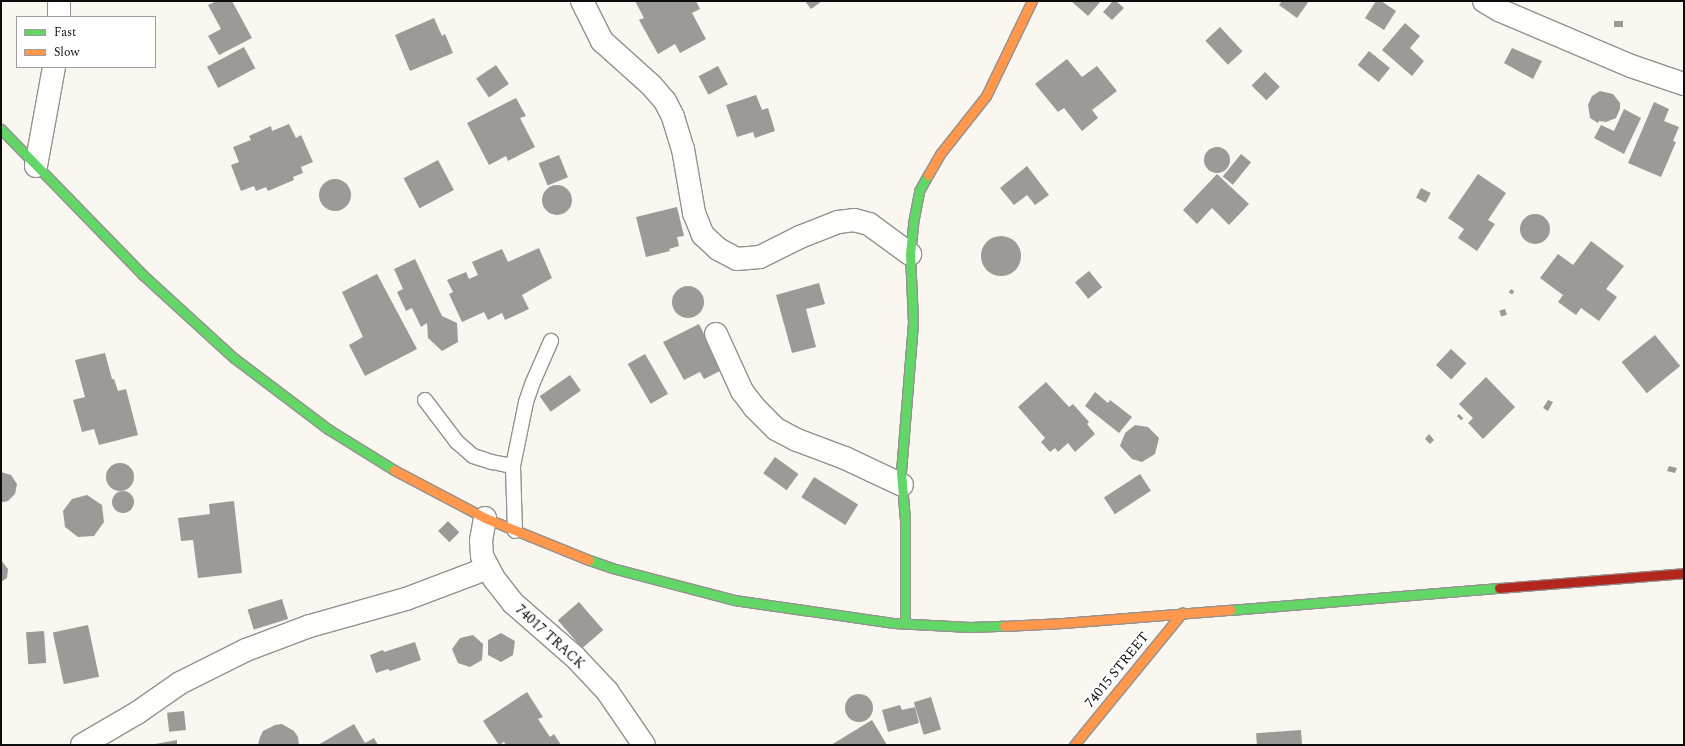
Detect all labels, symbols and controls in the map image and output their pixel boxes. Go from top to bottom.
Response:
legend [16,16,156,68]
text: Fast [54,23,76,42]
text: Slow [54,43,79,62]
street label: 74017 TRACK [512,601,588,673]
street label: 74015 STREET [1081,629,1153,711]

